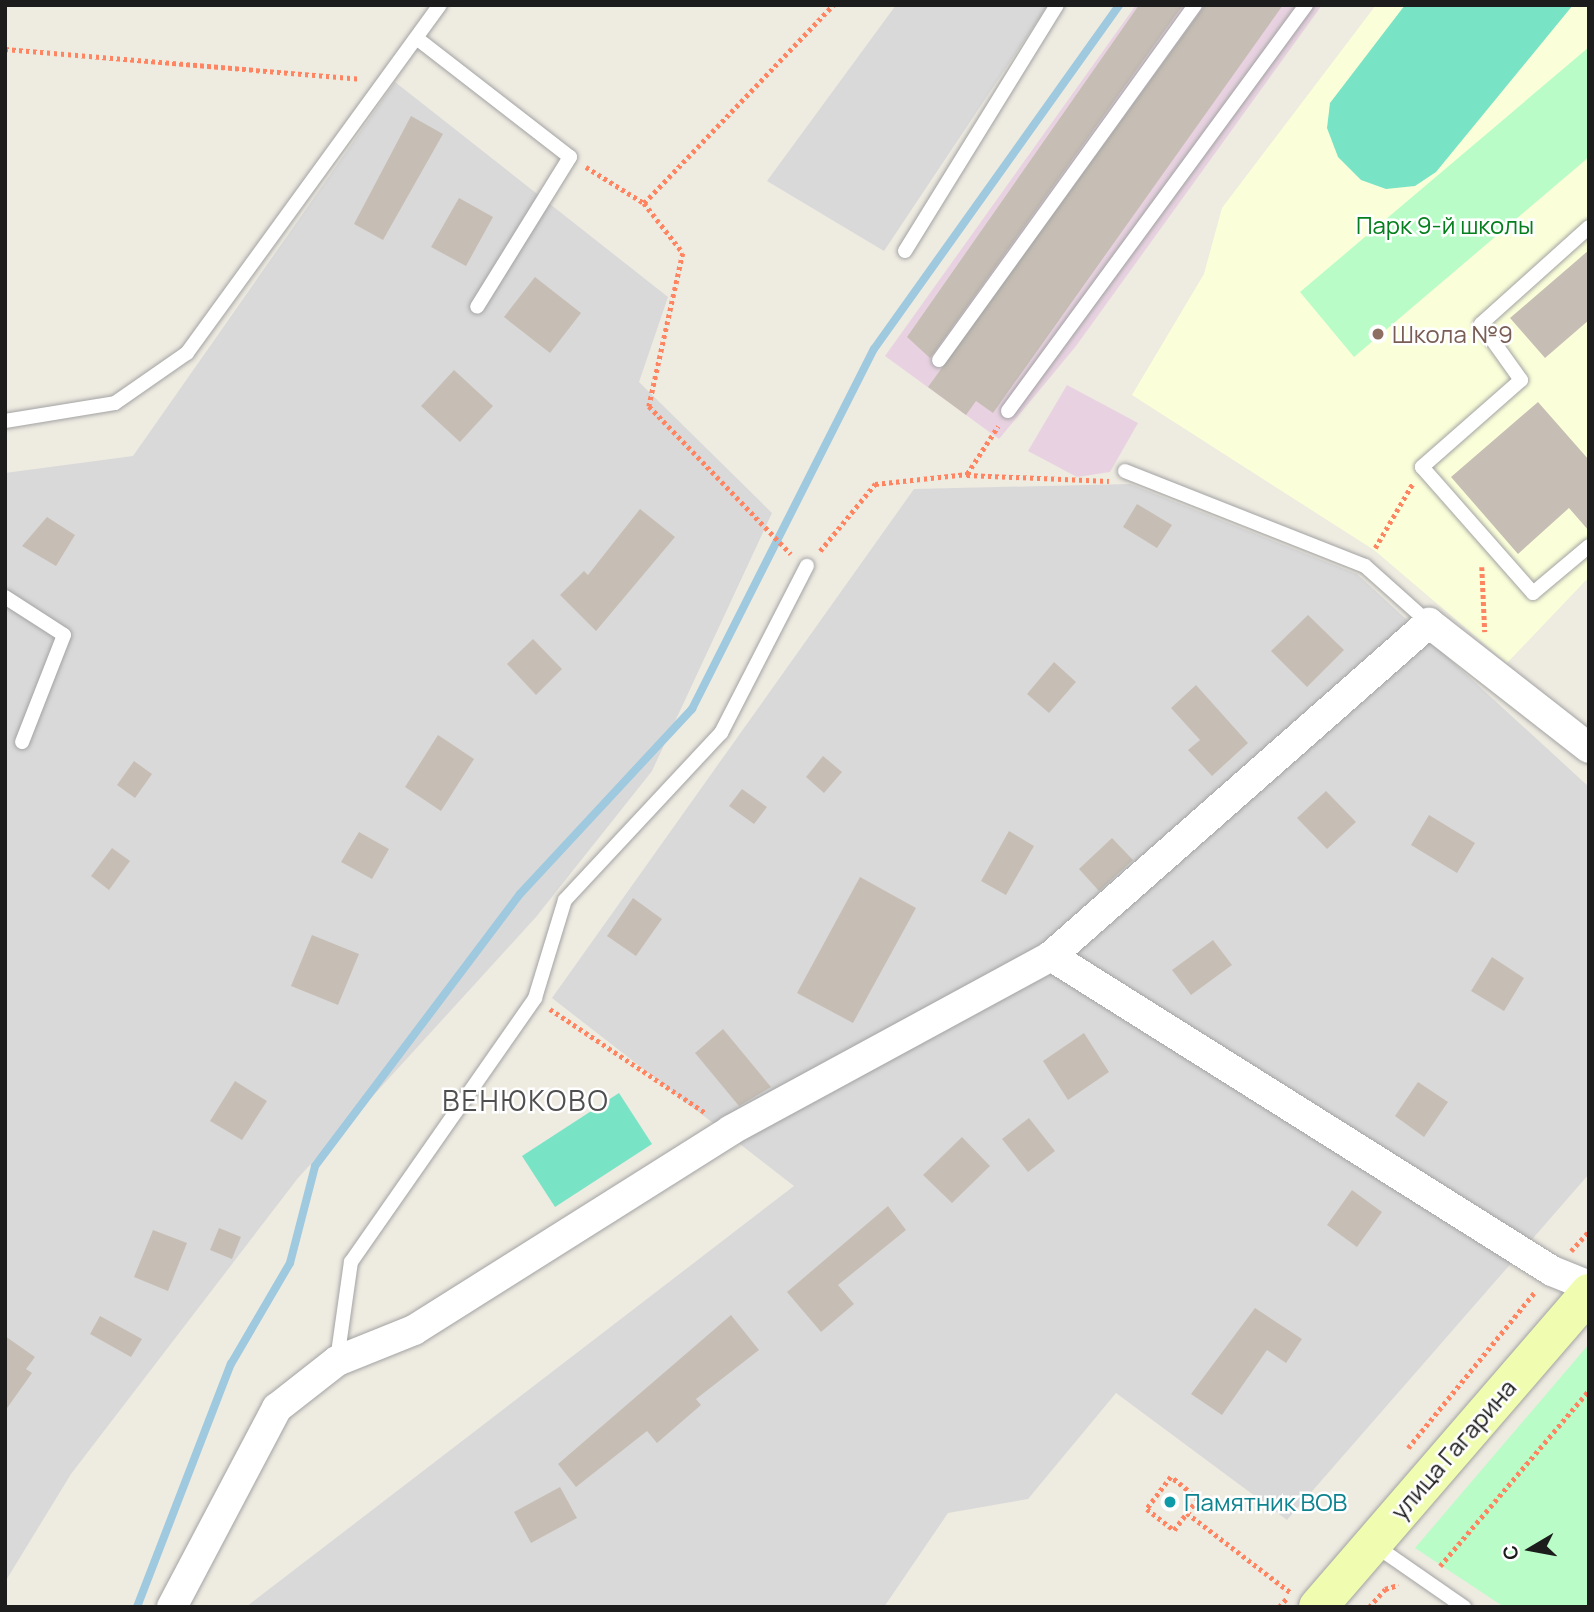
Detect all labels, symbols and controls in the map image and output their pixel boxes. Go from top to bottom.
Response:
park label: Парк 9-й школы [1356,211,1534,239]
place label: Школа №9 [1392,320,1513,348]
marker: Школа №9 [1370,326,1386,342]
district label: ВЕНЮКОВО [443,1083,609,1117]
street label: улица Гагарина [1384,1373,1522,1525]
place label: Памятник ВОВ [1184,1488,1347,1516]
marker: Памятник ВОВ [1162,1494,1178,1510]
north arrow [1496,1514,1566,1584]
text: С [1496,1543,1524,1562]

